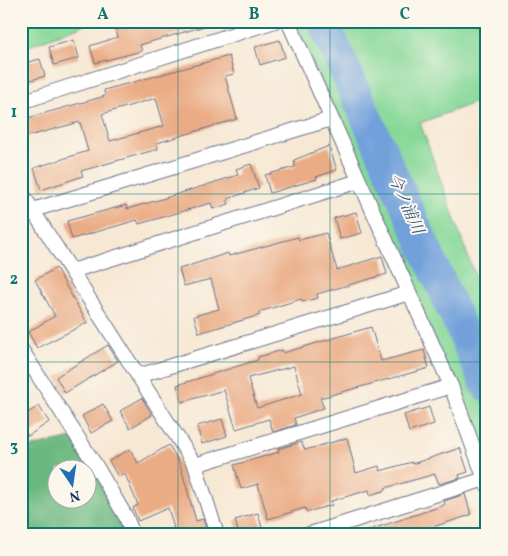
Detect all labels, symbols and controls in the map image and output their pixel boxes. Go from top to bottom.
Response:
text: A [97,4,109,26]
text: B [249,4,260,26]
text: C [400,4,410,26]
text: 1 [11,102,17,124]
water label: 今ノ浦川 [382,170,429,240]
text: 2 [10,269,18,291]
text: 3 [10,436,18,458]
north arrow [48,458,98,508]
text: N [67,485,82,506]

